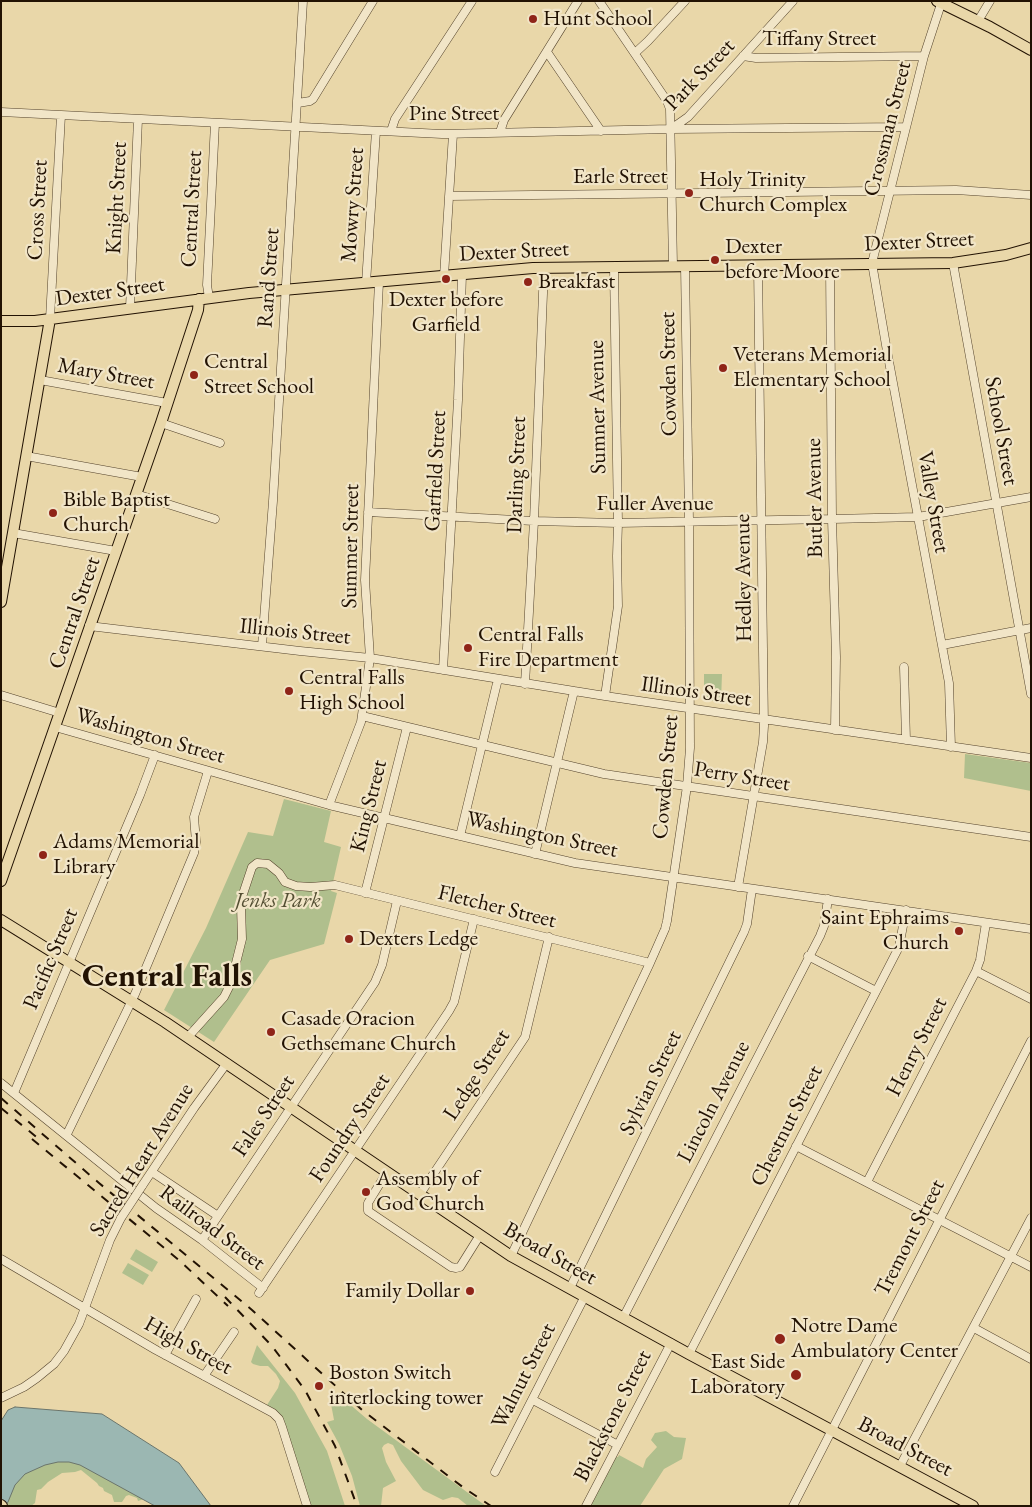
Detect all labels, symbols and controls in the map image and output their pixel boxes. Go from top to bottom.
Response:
place label: Hunt School [543,6,653,32]
marker: Hunt School [527,13,539,25]
street label: Tiffany Street [762,26,876,52]
street label: Park Street [659,33,741,117]
street label: Crossman Street [858,59,918,199]
street label: Pine Street [409,101,499,127]
street label: Knight Street [101,141,133,255]
street label: Mowry Street [336,147,370,263]
street label: Central Street [176,150,208,268]
street label: Cross Street [22,159,54,261]
street label: Earle Street [573,164,667,190]
place label: Holy Trinity Church Complex [699,167,847,218]
marker: Holy Trinity Church Complex [683,187,695,199]
street label: Dexter Street [863,226,975,258]
street label: Rand Street [252,227,286,329]
place label: Dexter before Moore [725,234,840,286]
street label: Dexter Street [458,236,570,268]
marker: Dexter before Moore [709,254,721,266]
place label: Breakfast [538,269,615,295]
street label: Dexter Street [54,271,166,313]
marker: Dexter before Garfield [440,273,452,285]
marker: Breakfast [522,276,534,288]
place label: Dexter before Garfield [389,287,503,338]
street label: Cowden Street [655,311,683,437]
street label: Sumner Avenue [584,340,612,474]
place label: Veterans Memorial Elementary School [733,342,892,394]
place label: Central Street School [204,349,314,401]
street label: Mary Street [56,353,156,395]
marker: Veterans Memorial Elementary School [717,362,729,374]
marker: Central Street School [188,369,200,381]
street label: School Street [978,375,1024,487]
street label: Garfield Street [420,410,452,532]
street label: Darling Street [502,416,532,534]
street label: Butler Avenue [801,438,829,558]
street label: Valley Street [911,449,955,555]
street label: Summer Street [337,483,365,609]
place label: Bible Baptist Church [63,487,170,538]
street label: Fuller Avenue [597,491,713,517]
marker: Bible Baptist Church [47,507,59,519]
street label: Hedley Avenue [730,514,758,642]
street label: Central Street [43,553,107,673]
street label: Illinois Street [238,613,352,651]
place label: Central Falls Fire Department [478,622,618,674]
marker: Central Falls Fire Department [462,642,474,654]
place label: Central Falls High School [299,665,405,716]
street label: Illinois Street [639,671,753,713]
marker: Central Falls High School [283,685,295,697]
street label: Washington Street [72,702,228,770]
street label: Cowden Street [647,714,685,840]
street label: Perry Street [692,756,792,798]
street label: King Street [345,757,393,855]
street label: Washington Street [464,806,620,864]
place label: Adams Memorial Library [53,829,200,880]
marker: Adams Memorial Library [37,849,49,861]
street label: Fletcher Street [435,880,559,934]
park label: Jenks Park [235,888,321,914]
street label: Pacific Street [18,904,84,1014]
place label: Saint Ephraims Church [821,905,949,956]
marker: Saint Ephraims Church [953,925,965,937]
place label: Dexters Ledge [359,926,478,952]
marker: Dexters Ledge [343,933,355,945]
district label: Central Falls [82,958,252,996]
street label: Henry Street [881,993,953,1101]
place label: Casade Oracion Gethsemane Church [281,1006,456,1058]
street label: Ledge Street [438,1025,516,1125]
marker: Casade Oracion Gethsemane Church [265,1026,277,1038]
street label: Sylvian Street [614,1026,688,1140]
street label: Lincoln Avenue [672,1037,756,1167]
street label: Chestnut Street [745,1061,829,1191]
street label: Foundry Street [304,1069,396,1187]
street label: Fales Street [227,1070,301,1162]
street label: Sacred Heart Avenue [84,1078,200,1242]
place label: Assembly of God Church [376,1166,485,1218]
street label: Tremont Street [869,1175,951,1301]
street label: Railroad Street [154,1180,270,1276]
marker: Assembly of God Church [360,1186,372,1198]
street label: Broad Street [499,1217,601,1291]
place label: Family Dollar [345,1278,460,1304]
marker: Family Dollar [464,1285,476,1297]
street label: High Street [139,1311,237,1381]
place label: Notre Dame Ambulatory Center [791,1313,958,1364]
street label: Walnut Street [486,1319,562,1433]
marker: Notre Dame Ambulatory Center [773,1332,787,1346]
street label: Blackstone Street [569,1346,657,1486]
place label: East Side Laboratory [690,1349,785,1400]
place label: Boston Switch interlocking tower [329,1360,483,1412]
marker: East Side Laboratory [789,1368,803,1382]
marker: Boston Switch interlocking tower [313,1380,325,1392]
street label: Broad Street [853,1411,957,1483]

